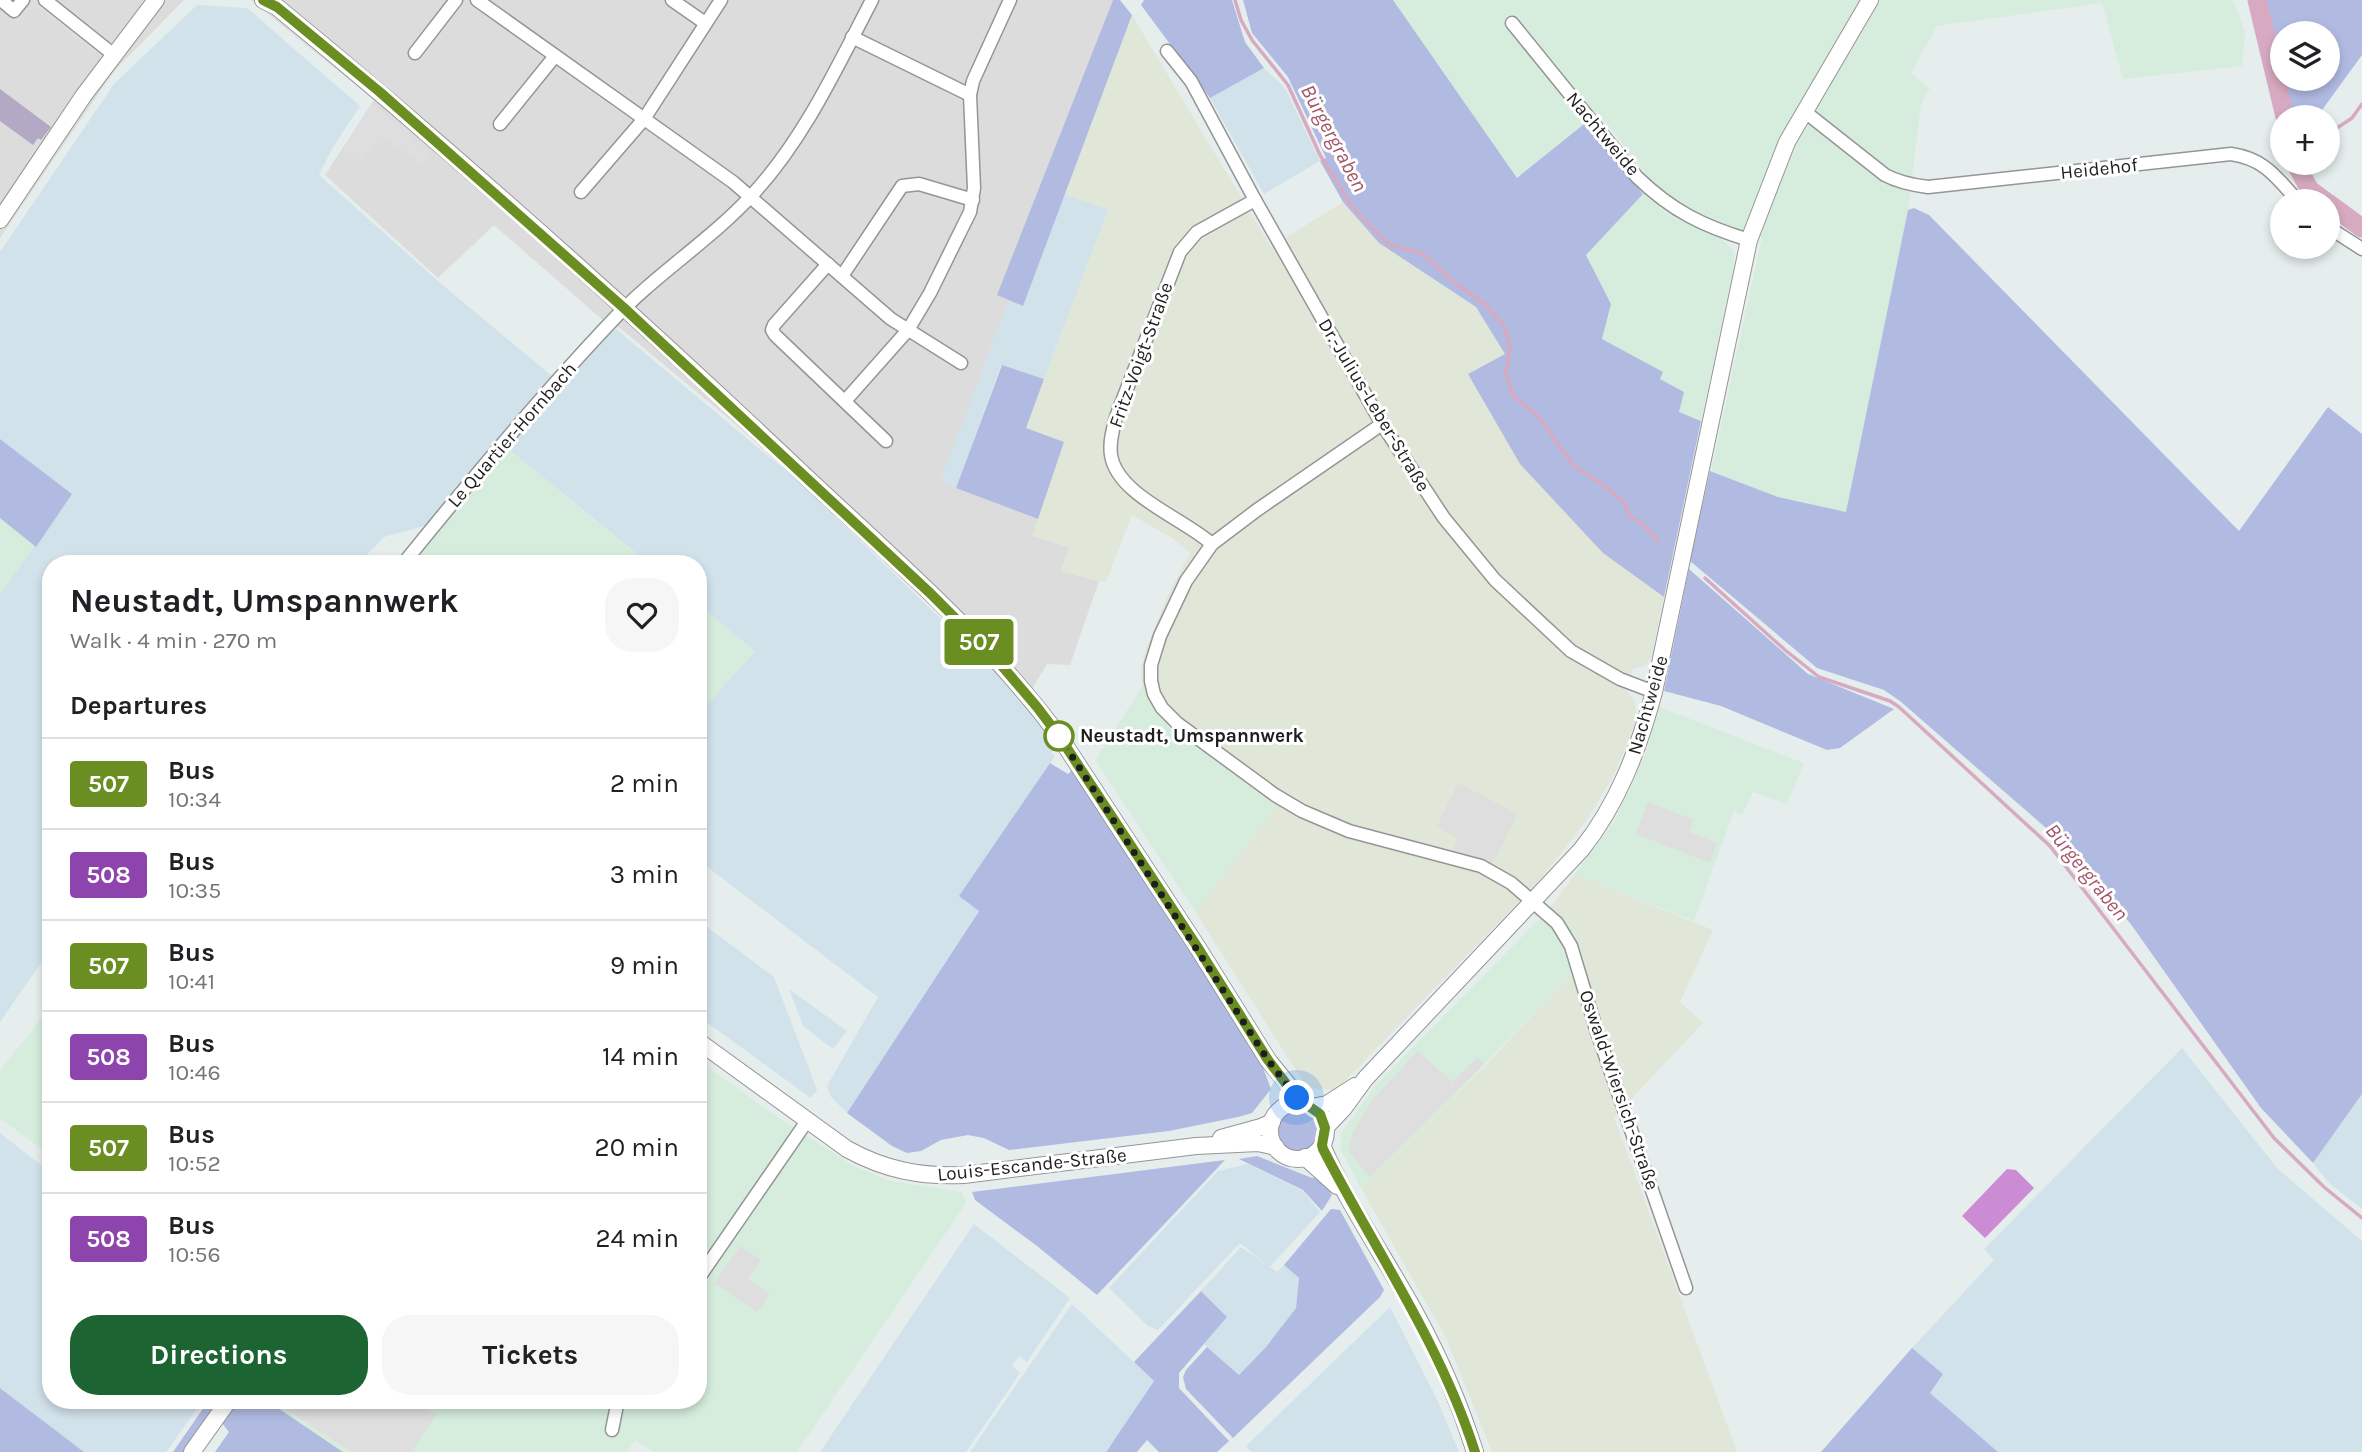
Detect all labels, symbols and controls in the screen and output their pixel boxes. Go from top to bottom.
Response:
map controls [2270,21,2340,259]
button: layers [2270,21,2340,91]
water label: Bürgergraben [1296,80,1372,196]
street label: Nachtweide [1562,88,1644,180]
button: + [2270,105,2340,175]
street label: Heidehof [2059,154,2139,184]
button: − [2270,189,2340,259]
street label: Fritz-Voigt-Straße [1104,279,1178,431]
street label: Dr.-Julius-Leber-Straße [1314,314,1434,496]
street label: Le Quartier-Hornbach [443,358,581,512]
button: heart [605,578,679,652]
text: Neustadt, Umspannwerk [70,582,459,620]
line badge: 507 [939,619,1019,665]
text: Walk · 4 min · 270 m [70,627,277,654]
text: 507 [958,628,1000,656]
street label: Nachtweide [1623,653,1673,757]
text: Departures [70,690,207,721]
marker: Neustadt, Umspannwerk [1044,721,1074,751]
place label: Neustadt, Umspannwerk [1080,725,1304,747]
text: Bus [168,755,215,786]
text: 2 min [610,768,679,799]
text: 507 [88,770,129,798]
text: 10:34 [168,786,221,813]
water label: Bürgergraben [2041,819,2133,925]
text: Bus [168,846,215,877]
text: 3 min [610,859,679,890]
text: 508 [86,861,131,889]
text: 10:35 [168,877,221,904]
text: Bus [168,937,215,968]
text: 9 min [610,950,679,981]
text: 507 [88,952,129,980]
text: 10:41 [168,968,215,995]
street label: Oswald-Wiersich-Straße [1574,987,1664,1193]
text: Bus [168,1028,215,1059]
text: 14 min [602,1041,679,1072]
text: 508 [86,1043,131,1071]
text: 10:46 [168,1059,221,1086]
your location [1279,1080,1314,1115]
text: Bus [168,1119,215,1150]
text: 20 min [595,1132,679,1163]
text: 507 [88,1134,129,1162]
street label: Louis-Escande-Straße [936,1144,1128,1186]
text: 10:52 [168,1150,221,1177]
text: Bus [168,1210,215,1241]
text: 24 min [595,1223,679,1254]
text: 508 [86,1225,131,1253]
text: 10:56 [168,1241,221,1268]
button: Directions [70,1315,368,1395]
button: Tickets [382,1315,679,1395]

